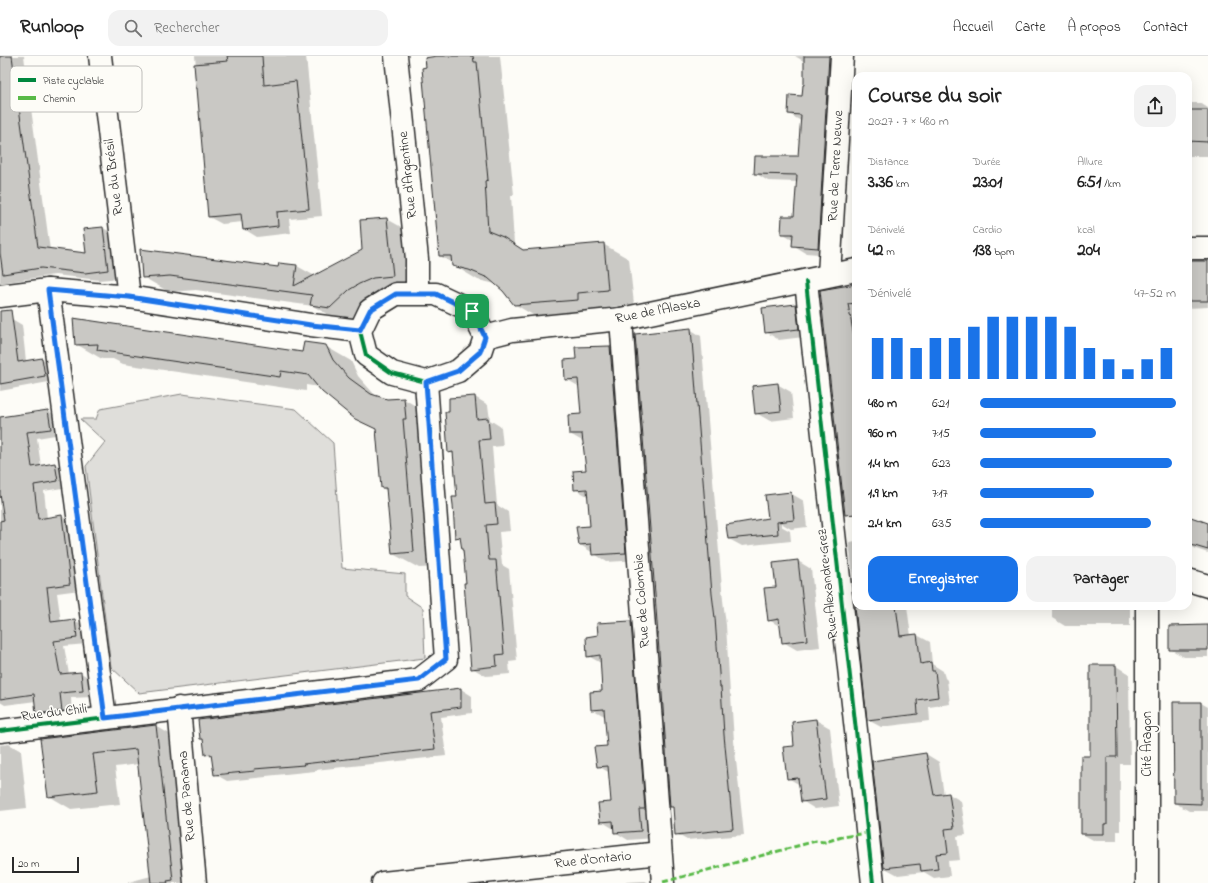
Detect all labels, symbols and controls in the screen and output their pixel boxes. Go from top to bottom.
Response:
search box [108,10,388,46]
text: Runloop [20,14,84,41]
icon: search [122,17,144,39]
text: Rechercher [154,17,219,39]
text: Accueil [953,17,993,38]
text: Carte [1015,17,1046,38]
text: À propos [1068,17,1121,38]
text: Contact [1143,17,1188,38]
legend [10,66,142,112]
text: Piste cyclable [43,73,104,90]
text: Course du soir [868,81,1001,113]
button: share [1134,85,1176,127]
text: Chemin [43,91,75,107]
street label: Rue de Terre Neuve [823,109,849,222]
text: 20:27 · 7 × 480 m [868,112,949,131]
street label: Rue d'Argentine [393,129,424,220]
street label: Rue du Brésil [99,138,129,216]
text: Distance [868,154,909,170]
text: Durée [973,154,1000,170]
text: Allure [1077,154,1102,170]
text: 3.36 [868,170,893,195]
text: 23:01 [973,170,1002,195]
text: 6:51 [1077,170,1101,195]
text: km [893,176,909,192]
text: /km [1101,176,1121,192]
text: Dénivelé [868,222,905,238]
text: Cardio [973,222,1002,238]
text: kcal [1077,222,1095,238]
text: 42 [868,238,883,263]
text: 138 [973,238,991,263]
text: 204 [1077,238,1100,263]
text: m [883,244,895,260]
text: bpm [991,244,1015,260]
text: Dénivelé [868,284,911,303]
text: 47–52 m [1134,284,1176,303]
street label: Rue de l'Alaska [614,292,702,330]
pin [455,294,489,328]
icon: arrive [461,300,483,322]
text: 480 m [868,394,897,413]
text: 6:21 [932,394,949,413]
text: 960 m [868,424,897,443]
text: 7:15 [932,424,950,443]
text: 1.4 km [868,454,899,473]
text: 6:23 [932,454,951,473]
text: 1.9 km [868,484,898,503]
text: 7:17 [932,484,948,503]
text: 2.4 km [868,514,902,533]
text: 6:35 [932,514,952,533]
street label: Rue Alexandre Grez [812,528,844,640]
street label: Rue de Colombie [628,552,656,649]
button: Enregistrer [868,556,1018,602]
button: Partager [1026,556,1176,602]
street label: Rue du Chili [20,699,88,727]
street label: Cité Aragon [1137,711,1159,777]
street label: Rue de Panama [173,750,201,842]
street label: Rue d'Ontario [553,846,633,874]
scale bar [12,855,79,874]
text: 20 m [18,856,40,872]

